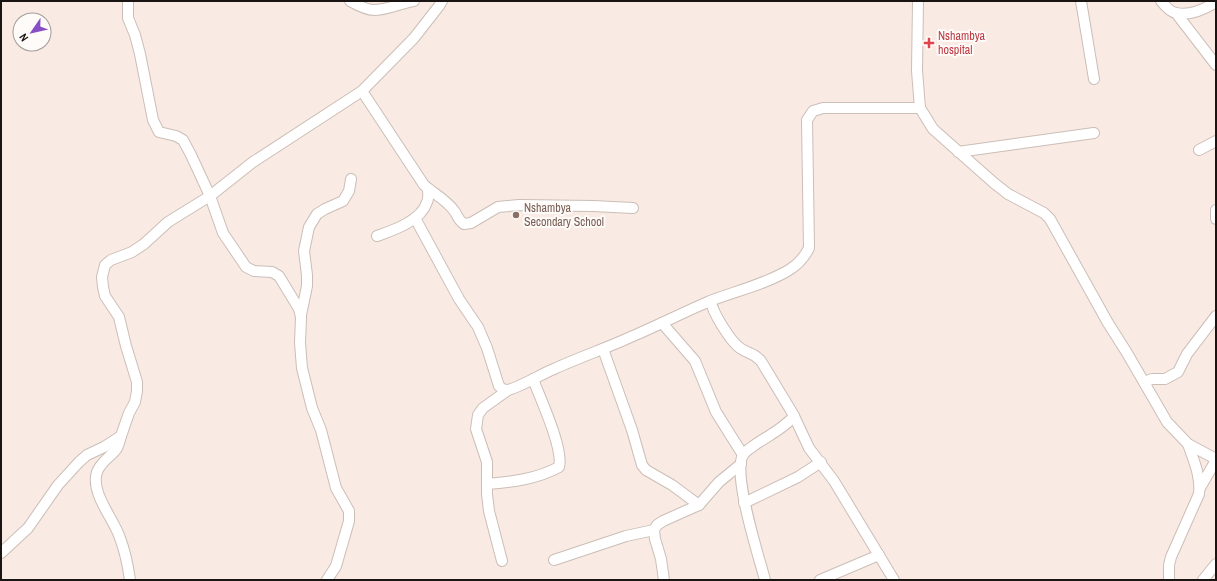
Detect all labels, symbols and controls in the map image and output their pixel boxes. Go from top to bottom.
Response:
north arrow [12,12,52,52]
place label: Nshambya hospital [938,28,986,58]
text: N [16,31,31,44]
marker: Nshambya hospital [923,37,935,49]
place label: Nshambya Secondary School [524,200,604,230]
marker: Nshambya Secondary School [511,210,521,220]

